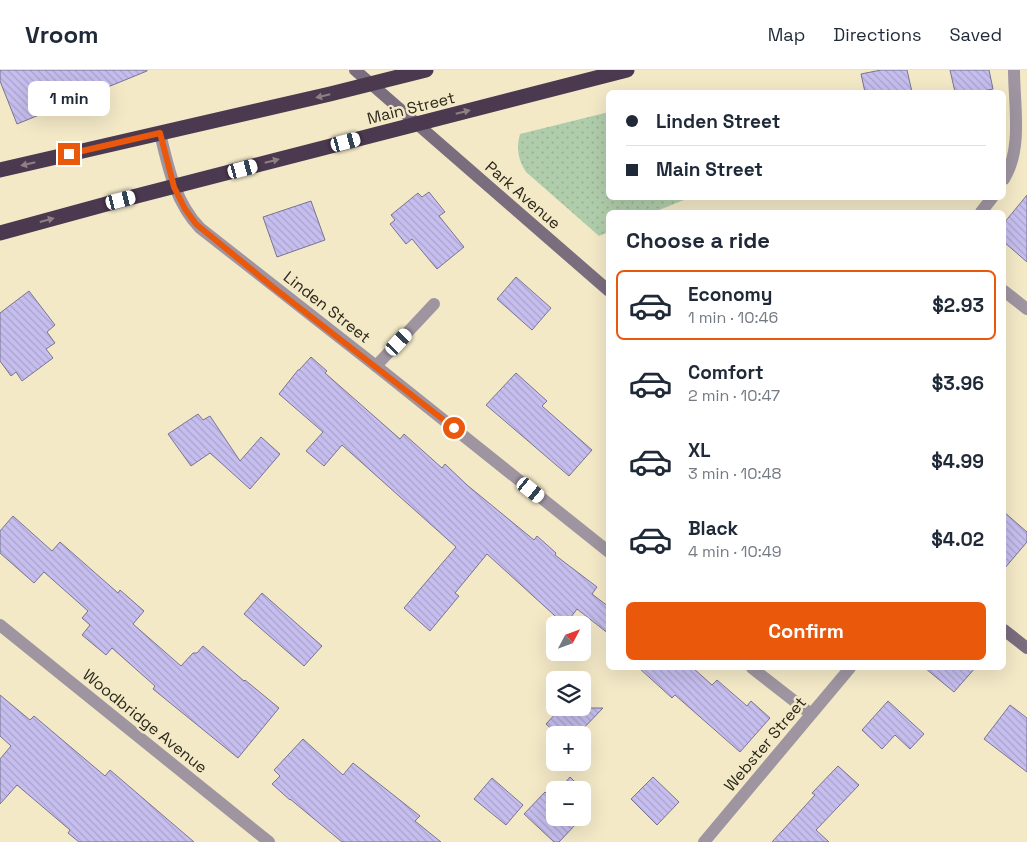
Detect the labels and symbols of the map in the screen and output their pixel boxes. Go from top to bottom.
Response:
callout: 1 min [28,82,110,116]
street label: Main Street [365,87,457,129]
one-way arrow [315,92,330,100]
one-way arrow [455,108,470,116]
car [329,131,362,153]
route end [58,143,80,165]
street label: Park Avenue [481,156,565,234]
one-way arrow [265,157,280,165]
car [226,158,259,180]
one-way arrow [21,160,36,168]
car [104,189,137,211]
one-way arrow [40,216,55,224]
street label: Linden Street [279,266,375,348]
car [383,326,414,358]
route start [443,417,465,439]
car [514,475,547,505]
north arrow [546,616,591,661]
street label: Woodbridge Avenue [78,664,212,778]
street label: Webster Street [719,692,811,796]

